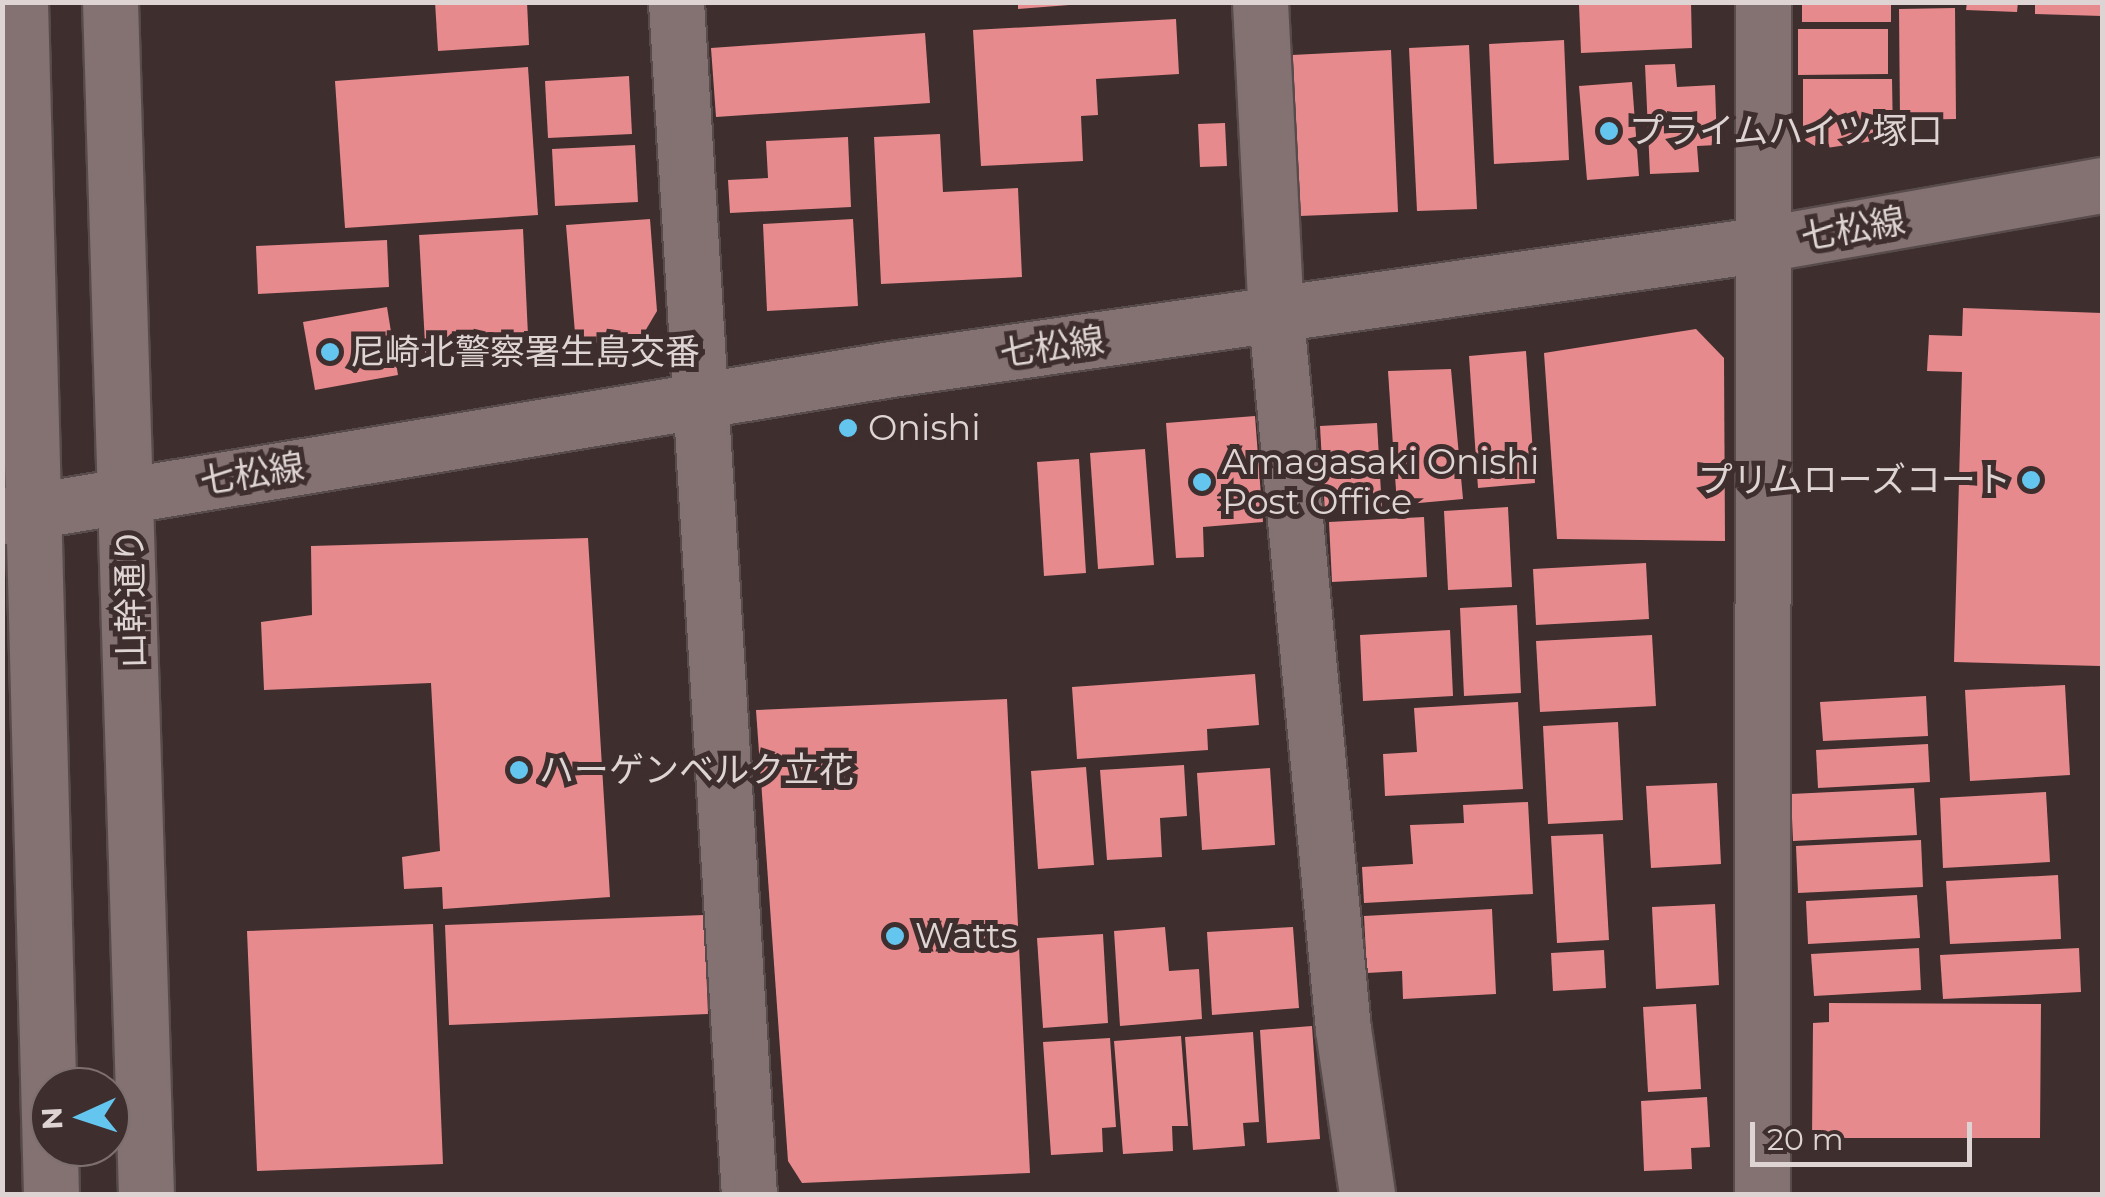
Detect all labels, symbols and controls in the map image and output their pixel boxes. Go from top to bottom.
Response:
place label: プライムハイツ塚口 [1629,110,1944,152]
marker: プライムハイツ塚口 [1598,120,1620,142]
street label: 七松線 [1798,199,1908,259]
street label: 七松線 [997,319,1107,375]
place label: 尼崎北警察署生島交番 [350,331,700,373]
marker: 尼崎北警察署生島交番 [319,341,341,363]
place label: Onishi [868,407,981,449]
marker: Onishi [837,417,859,439]
place label: Amagasaki Onishi Post Office [1222,441,1539,523]
street label: 七松線 [197,445,307,503]
place label: プリムローズコート [1696,459,2011,501]
marker: プリムローズコート [2020,469,2042,491]
marker: Amagasaki Onishi Post Office [1191,471,1213,493]
street label: 山幹通り [109,528,153,668]
place label: ハーゲンベルク立花 [539,749,854,791]
marker: ハーゲンベルク立花 [508,759,530,781]
place label: Watts [915,915,1018,957]
marker: Watts [884,925,906,947]
north arrow [30,1067,130,1167]
scale bar [1755,1102,1978,1164]
text: N [34,1106,70,1131]
text: 20 m [1767,1121,1844,1158]

